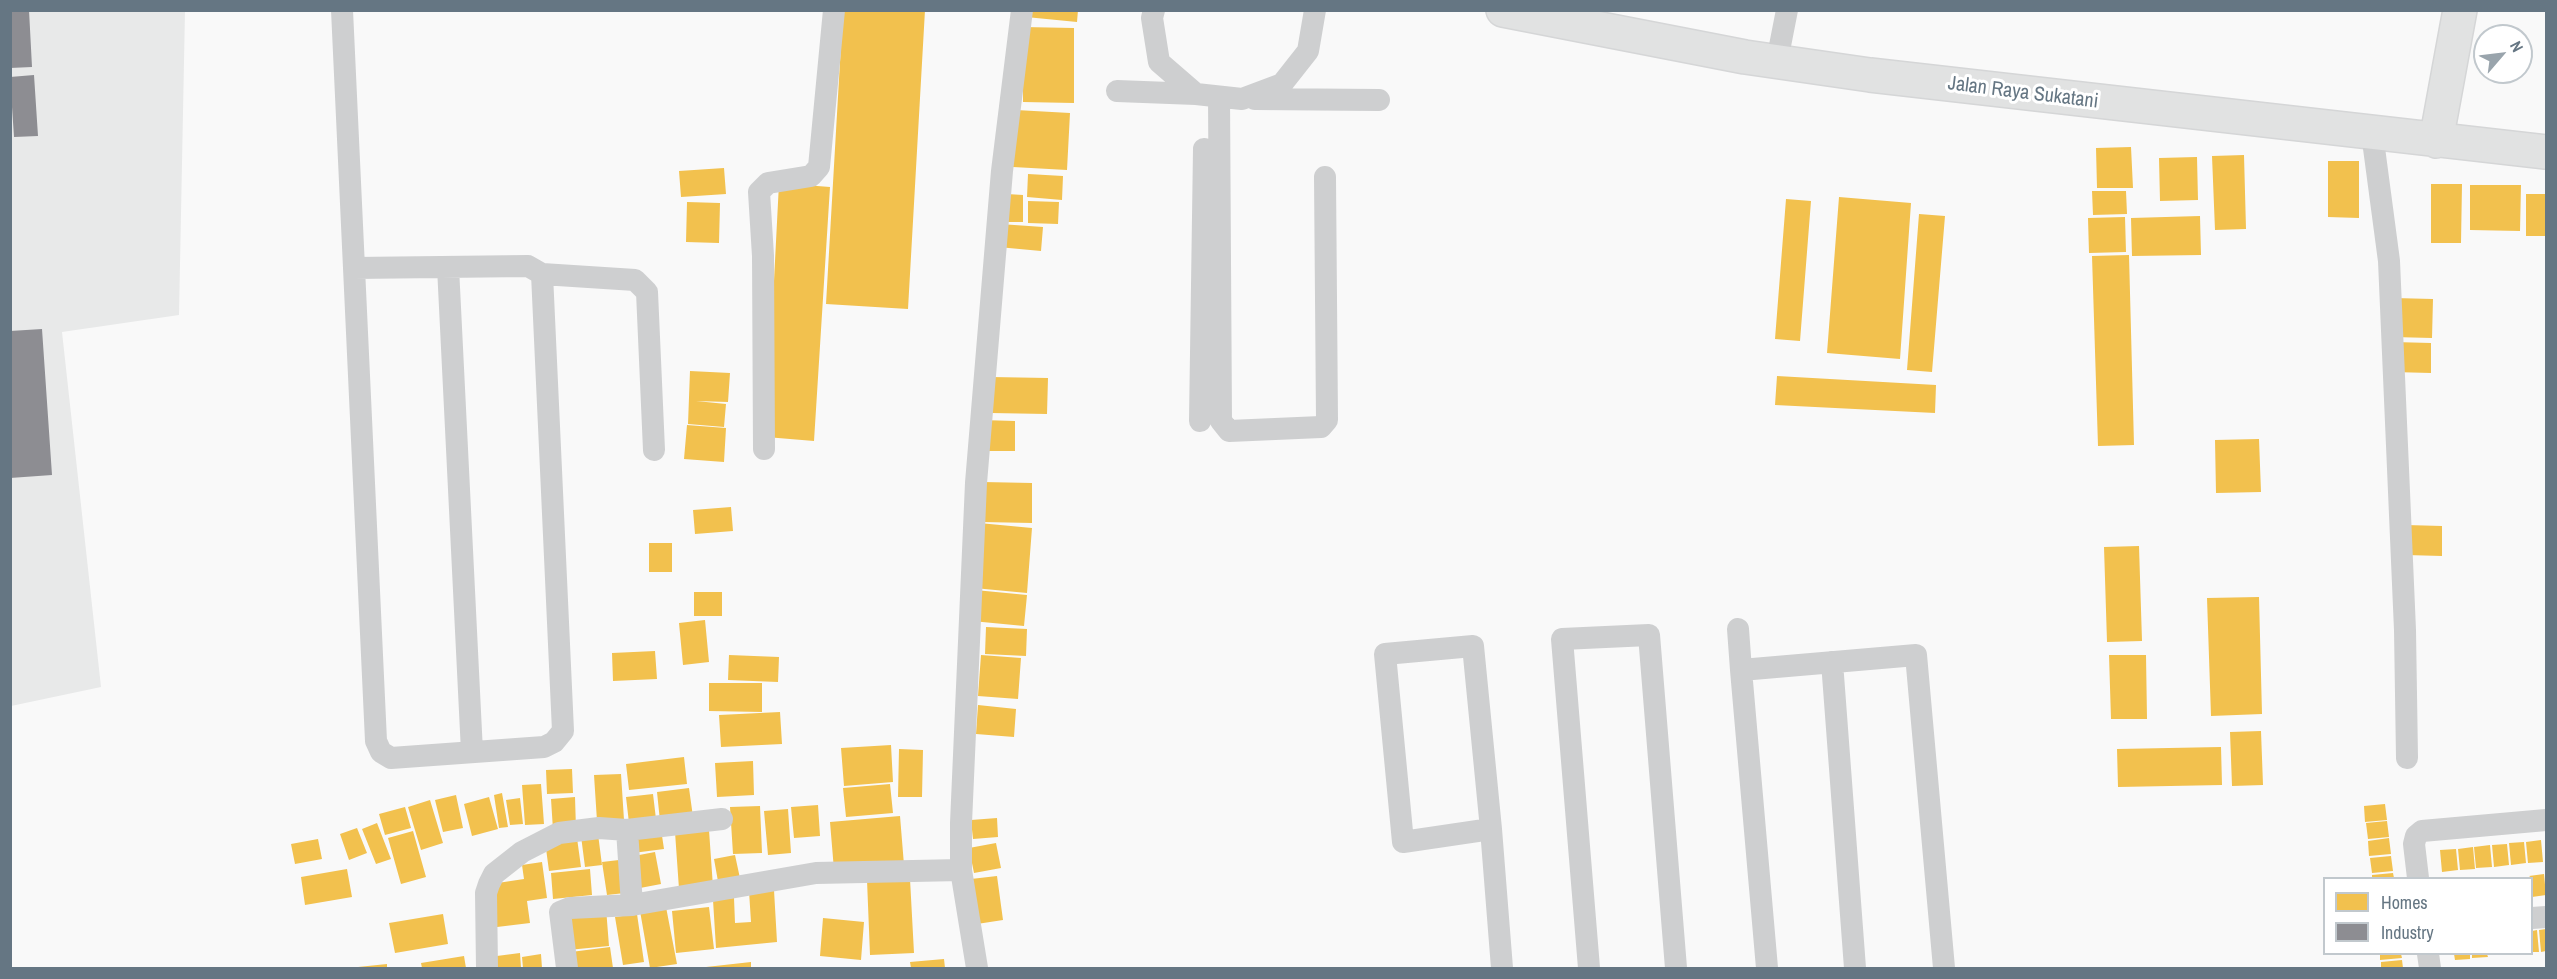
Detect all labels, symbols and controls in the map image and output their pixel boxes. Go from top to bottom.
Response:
north arrow [2473,24,2533,84]
text: N [2505,37,2529,56]
street label: Jalan Raya Sukatani [1946,72,2100,114]
legend [2323,877,2533,955]
text: Homes [2381,890,2428,915]
text: Industry [2381,920,2434,945]

